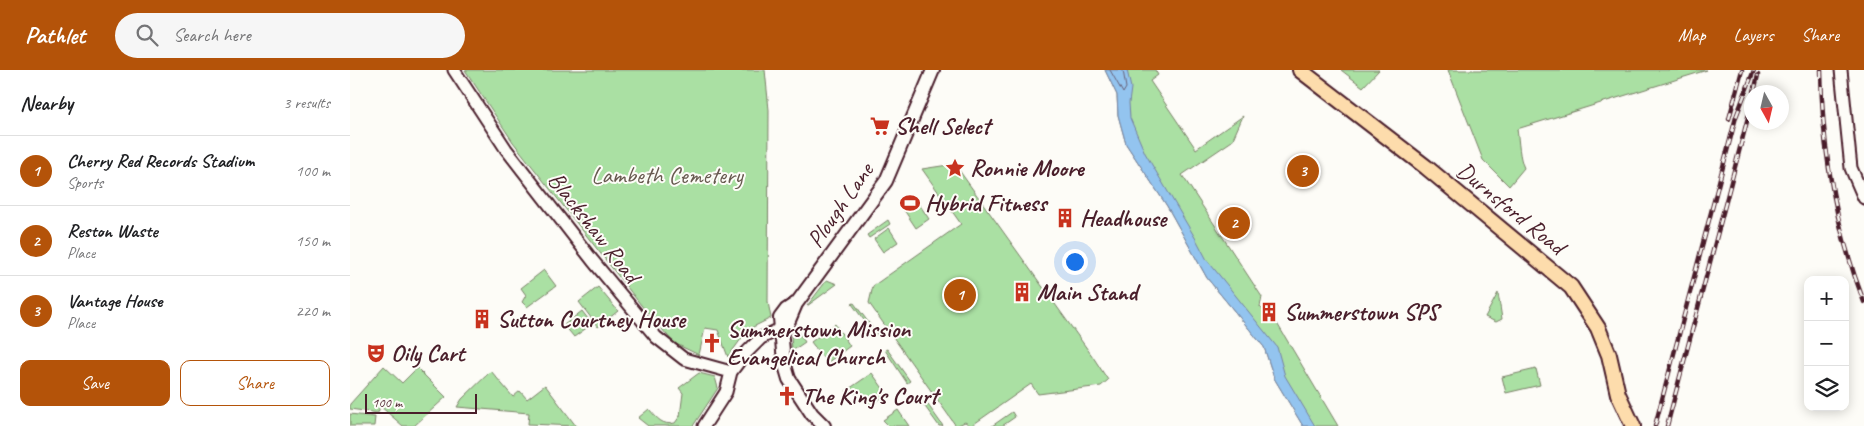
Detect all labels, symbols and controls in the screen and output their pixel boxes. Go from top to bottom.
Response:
search box [115,13,465,58]
text: Pathlet [25,20,85,50]
icon: search [133,21,161,49]
text: Search here [173,23,251,47]
text: Map [1678,24,1706,46]
text: Layers [1734,24,1773,46]
text: Share [1801,24,1839,46]
north arrow [1744,85,1789,130]
text: Nearby [20,90,73,116]
text: 3 results [283,93,330,113]
place label: Shell Select [895,111,994,141]
supermarket icon: Shell Select [869,115,891,137]
text: Cherry Red Records Stadium [67,149,254,173]
pin: 3 [1287,152,1319,190]
place label: Ronnie Moore [970,153,1086,183]
street label: Plough Lane [800,155,881,253]
street label: Durnsford Road [1451,155,1574,263]
place icon: Ronnie Moore [944,157,966,179]
park label: Lambeth Cemetery [591,160,745,190]
text: 1 [32,161,40,181]
text: 100 m [296,161,330,181]
street label: Blackshaw Road [541,166,649,291]
text: Sports [67,173,103,193]
place label: Hybrid Fitness [925,188,1049,218]
sports icon: Hybrid Fitness [899,192,921,214]
place label: Headhouse [1080,203,1168,233]
pin: 2 [1218,204,1250,242]
building icon: Headhouse [1054,207,1076,229]
text: Reston Waste [67,219,158,243]
text: 2 [32,231,40,251]
text: 150 m [296,231,330,251]
text: Place [67,243,95,263]
your location [1062,249,1088,275]
pin: 1 [944,276,976,314]
map controls [1804,276,1849,411]
button: + [1804,276,1849,321]
place label: Main Stand [1037,277,1142,307]
building icon: Main Stand [1011,281,1033,303]
text: Vantage House [67,289,162,313]
place label: Summerstown SPS [1284,297,1442,327]
text: 3 [32,301,40,321]
text: 220 m [296,301,330,321]
building icon: Summerstown SPS [1258,301,1280,323]
place label: Sutton Courtney House [497,304,687,334]
building icon: Sutton Courtney House [471,308,493,330]
text: Place [67,313,95,333]
place label: Summerstown Mission Evangelical Church [727,314,911,372]
button: − [1804,321,1849,366]
church icon: Summerstown Mission Evangelical Church [701,332,723,354]
place label: Oily Cart [391,338,467,368]
theatre icon: Oily Cart [365,342,387,364]
button: Save [20,360,170,406]
button: Share [180,360,330,406]
button: layers [1804,366,1849,411]
place label: The King's Court [802,381,942,411]
church icon: The King's Court [776,385,798,407]
scale bar [365,391,478,414]
text: 100 m [372,394,402,411]

